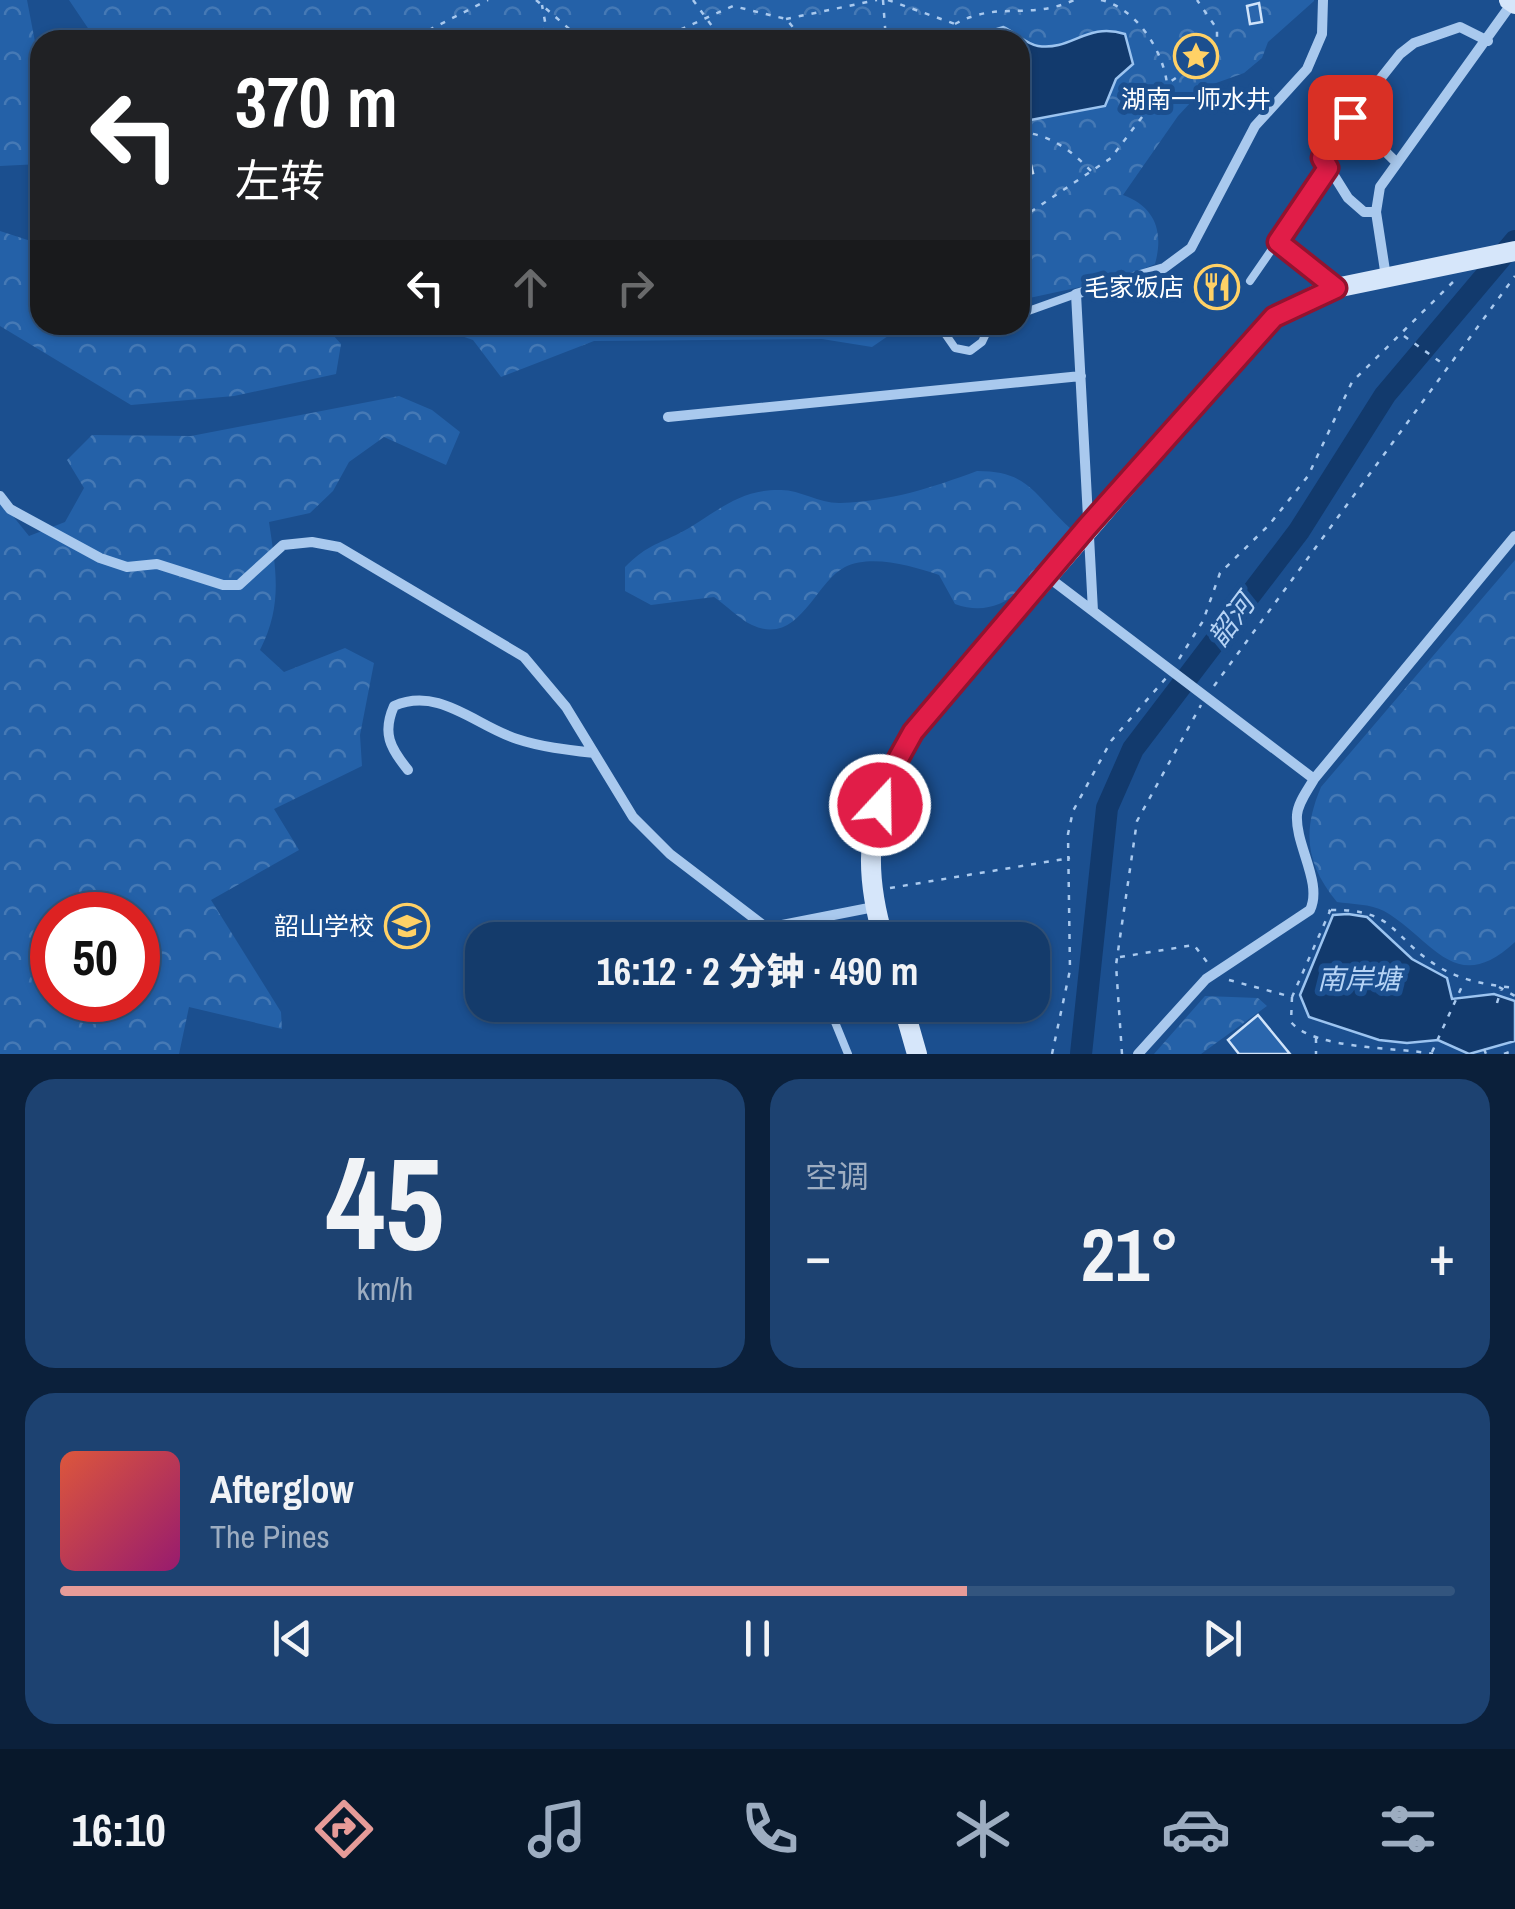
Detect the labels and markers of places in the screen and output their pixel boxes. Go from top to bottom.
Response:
place icon: 湖南一师水井 [1173,33,1219,79]
pin [1308,75,1393,160]
place label: 湖南一师水井 [1121,82,1271,116]
restaurant icon: 毛家饭店 [1194,264,1240,310]
place label: 毛家饭店 [1084,270,1184,304]
school or university icon: 韶山学校 [384,903,430,949]
place label: 韶山学校 [274,909,374,943]

